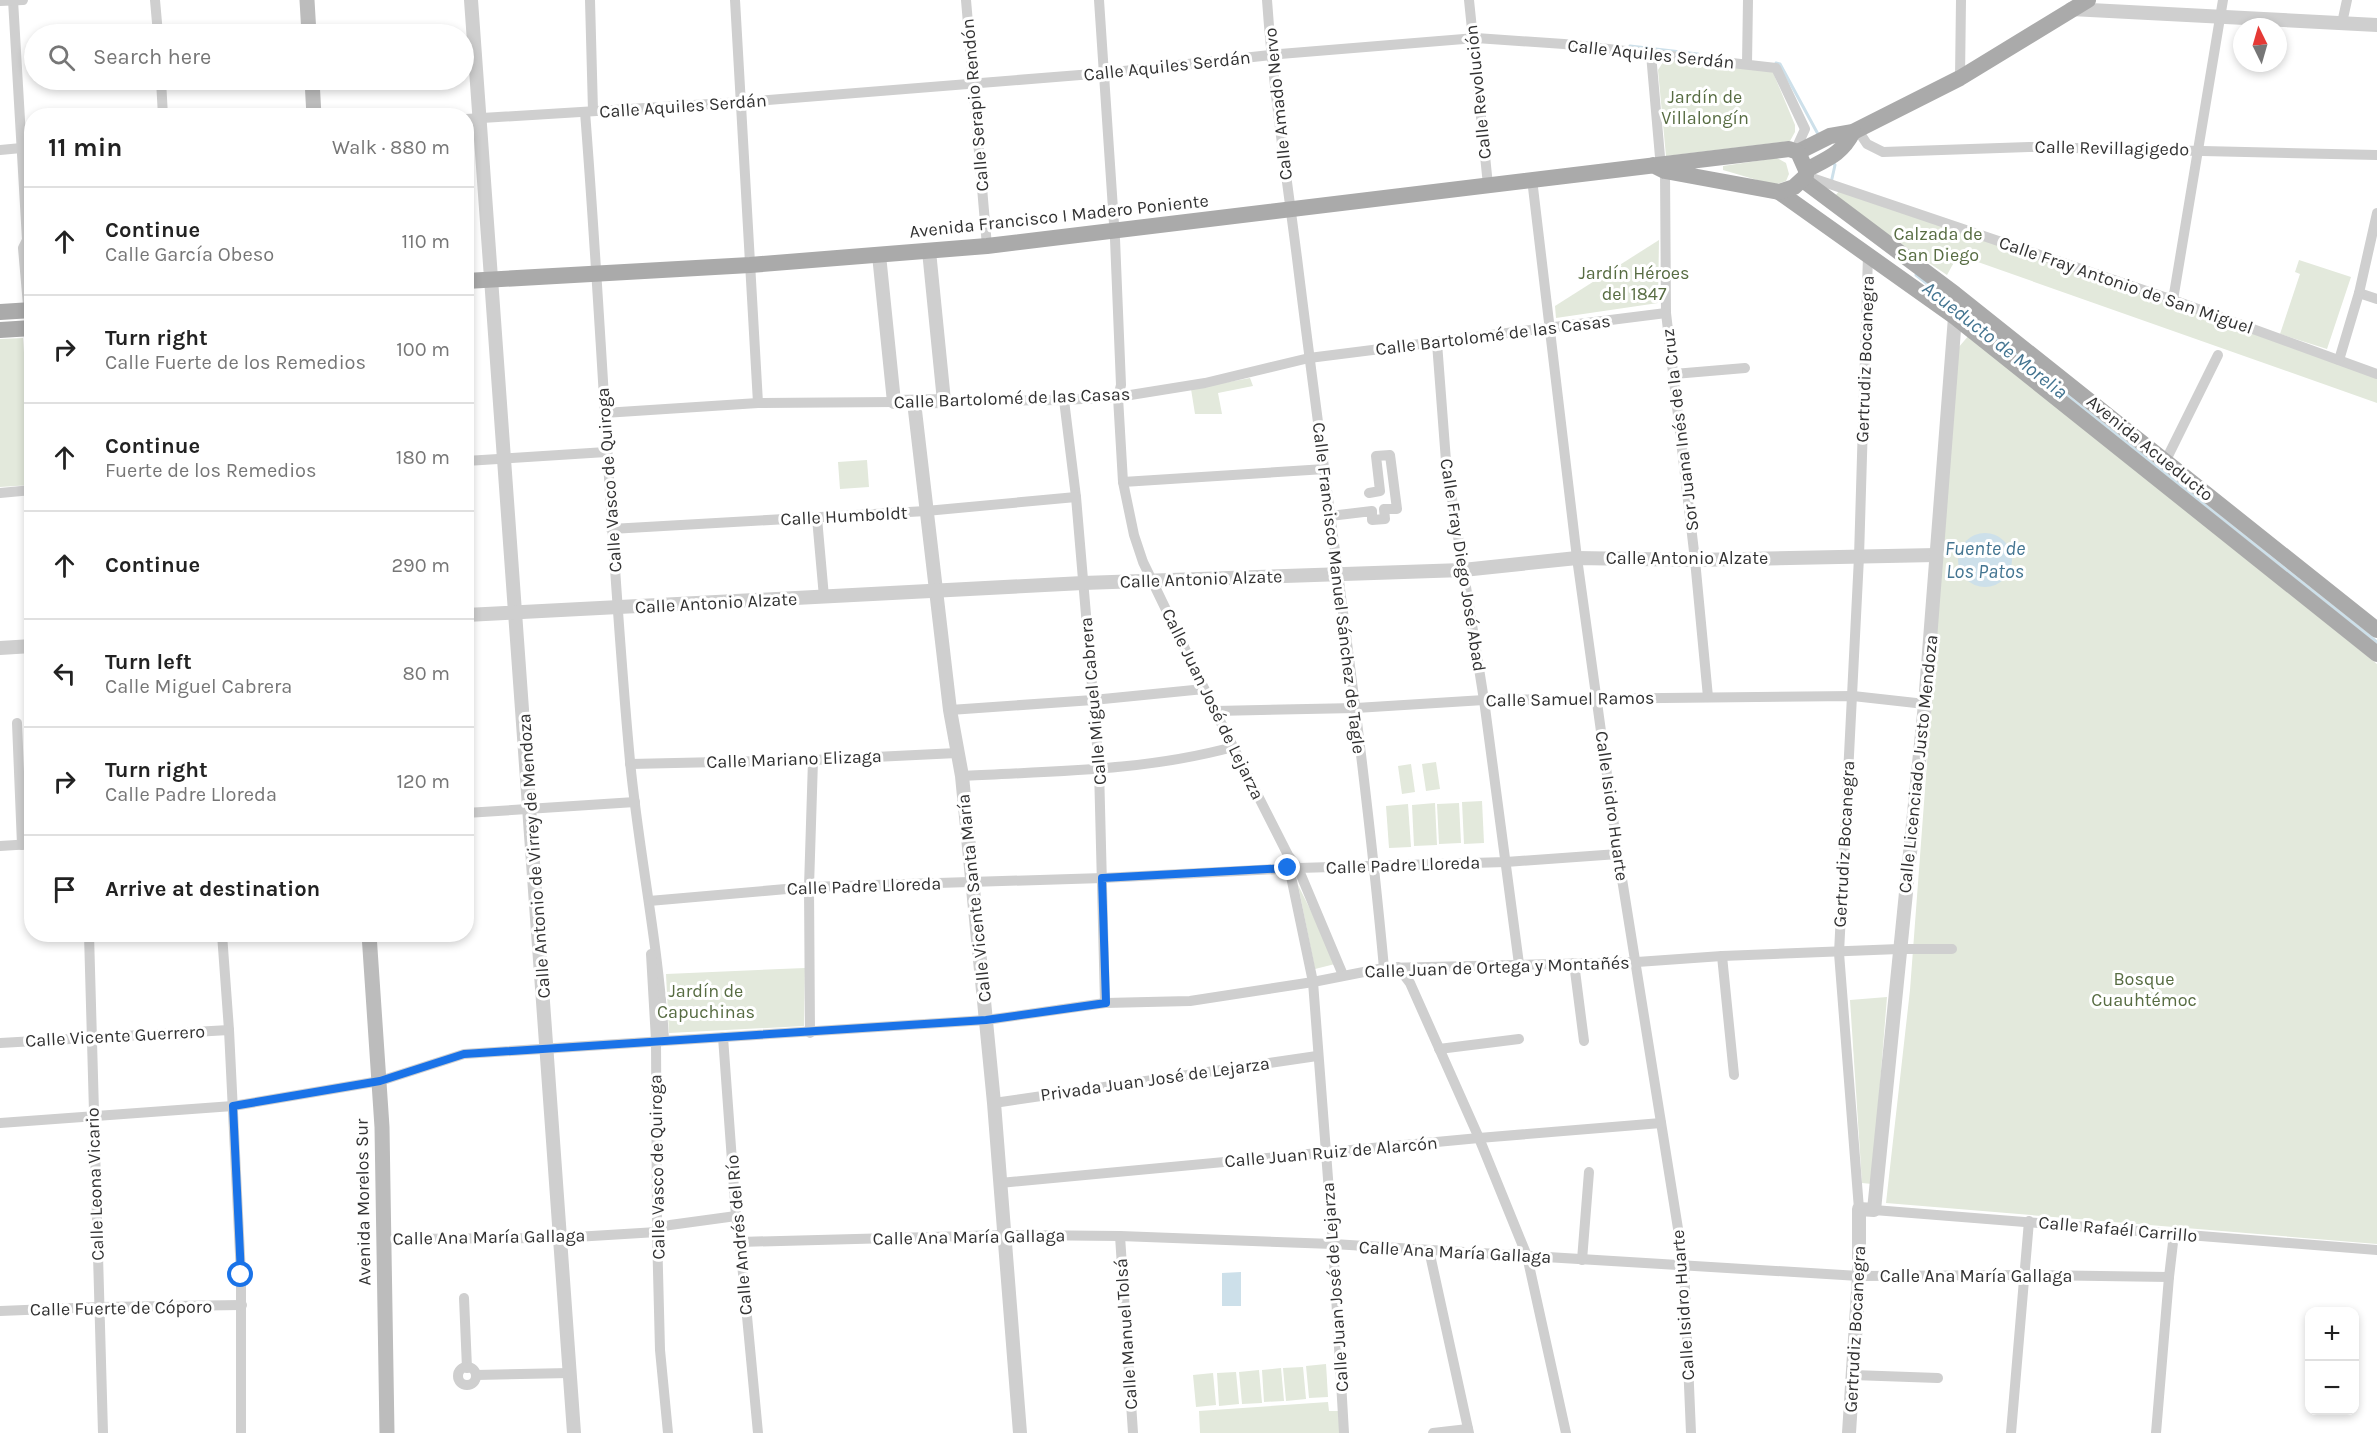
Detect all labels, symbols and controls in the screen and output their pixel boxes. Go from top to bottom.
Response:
street label: Calle Serapio Rendón [956,18,994,192]
north arrow [2233,18,2287,72]
search box [24,24,474,90]
street label: Calle Revolución [1460,24,1496,160]
street label: Calle Amado Nervo [1259,27,1297,181]
street label: Calle Aquiles Serdán [1566,34,1736,74]
icon: search [45,41,78,74]
text: Search here [93,44,211,70]
street label: Calle Aquiles Serdán [1082,46,1252,86]
park label: Jardín de Villalongín [1661,86,1749,129]
street label: Calle Aquiles Serdán [599,89,767,123]
text: 11 min [48,132,123,163]
text: Walk · 880 m [332,136,450,159]
street label: Calle Revillagigedo [2034,136,2190,160]
street label: Avenida Francisco I Madero Poniente [908,189,1210,243]
text: Continue [105,217,200,243]
park label: Calzada de San Diego [1893,223,1983,266]
icon: ahead [48,225,81,258]
text: 110 m [401,230,450,253]
street label: Calle Fray Antonio de San Miguel [1996,231,2256,339]
text: Calle García Obeso [105,243,274,266]
park label: Jardín Héroes del 1847 [1578,262,1690,305]
street label: Gertrudiz Bocanegra [1851,275,1879,443]
water label: Acueducto de Morelia [1918,276,2072,404]
street label: Calle Bartolomé de las Casas [1374,310,1612,360]
text: Turn right [105,325,208,351]
street label: Sor Juana Inés de la Cruz [1657,327,1703,533]
icon: right [48,333,81,366]
text: 100 m [396,338,450,361]
text: Calle Fuerte de los Remedios [105,351,366,374]
street label: Calle Bartolomé de las Casas [893,383,1131,413]
street label: Calle Vasco de Quiroga [592,387,626,573]
street label: Avenida Acueducto [2082,390,2218,506]
street label: Calle Francisco Manuel Sánchez de Tagle [1308,421,1370,755]
text: Continue [105,433,200,459]
icon: ahead [48,441,81,474]
text: 180 m [396,446,450,469]
street label: Calle Fray Diego José Abad [1435,457,1491,673]
text: Fuerte de los Remedios [105,459,317,482]
street label: Calle Humboldt [780,502,908,530]
water label: Fuente de Los Patos [1945,537,2025,583]
street label: Calle Antonio Alzate [1606,547,1768,569]
icon: ahead [48,549,81,582]
text: Continue [105,552,200,578]
text: 290 m [391,554,450,577]
street label: Calle Antonio Alzate [1119,565,1283,593]
street label: Calle Antonio Alzate [634,588,798,618]
street label: Calle Juan José de Lejarza [1157,605,1269,803]
street label: Calle Miguel Cabrera [1075,616,1111,786]
street label: Calle Licenciado Justo Mendoza [1893,634,1943,894]
text: Turn left [105,649,192,675]
icon: left [48,657,81,690]
text: 80 m [402,662,450,685]
text: Calle Miguel Cabrera [105,675,292,698]
street label: Calle Samuel Ramos [1485,687,1655,711]
street label: Calle Antonio de Virrey de Mendoza [513,713,555,999]
street label: Calle Isidro Huarte [1591,730,1633,882]
street label: Calle Mariano Elizaga [706,745,882,773]
text: Turn right [105,757,208,783]
street label: Gertrudiz Bocanegra [1829,760,1859,928]
icon: right [48,765,81,798]
text: 120 m [396,770,450,793]
text: Calle Padre Lloreda [105,783,277,806]
street label: Calle Vicente Santa María [952,793,996,1003]
street label: Calle Padre Lloreda [1325,851,1481,879]
route end [1274,854,1300,880]
street label: Calle Padre Lloreda [786,872,942,900]
icon: arrive [48,873,81,906]
text: Arrive at destination [105,876,320,902]
street label: Calle Juan de Ortega y Montañés [1364,951,1630,983]
park label: Bosque Cuauhtémoc [2091,968,2197,1011]
park label: Jardín de Capuchinas [657,980,755,1023]
street label: Calle Vicente Guerrero [25,1020,205,1052]
street label: Privada Juan José de Lejarza [1039,1052,1271,1106]
street label: Calle Vasco de Quiroga [644,1074,670,1260]
street label: Calle Leona Vicario [81,1107,109,1261]
street label: Avenida Morelos Sur [351,1118,375,1286]
street label: Calle Juan Ruiz de Alarcón [1224,1132,1438,1172]
street label: Calle Andrés del Río [721,1154,757,1316]
street label: Calle Juan José de Lejarza [1317,1181,1353,1393]
street label: Calle Rafaél Carrillo [2038,1211,2198,1247]
street label: Calle Ana María Gallaga [392,1224,586,1250]
street label: Calle Ana María Gallaga [872,1224,1066,1250]
street label: Calle Isidro Huarte [1667,1229,1699,1381]
street label: Calle Ana María Gallaga [1358,1236,1552,1268]
street label: Gertrudiz Bocanegra [1840,1245,1870,1413]
street label: Calle Manuel Tolsá [1110,1257,1142,1411]
route start [227,1261,253,1287]
street label: Calle Ana María Gallaga [1880,1265,2072,1287]
street label: Calle Fuerte de Cóporo [30,1295,212,1321]
map controls [2305,1307,2359,1415]
button: + [2305,1307,2359,1361]
button: − [2305,1361,2359,1415]

